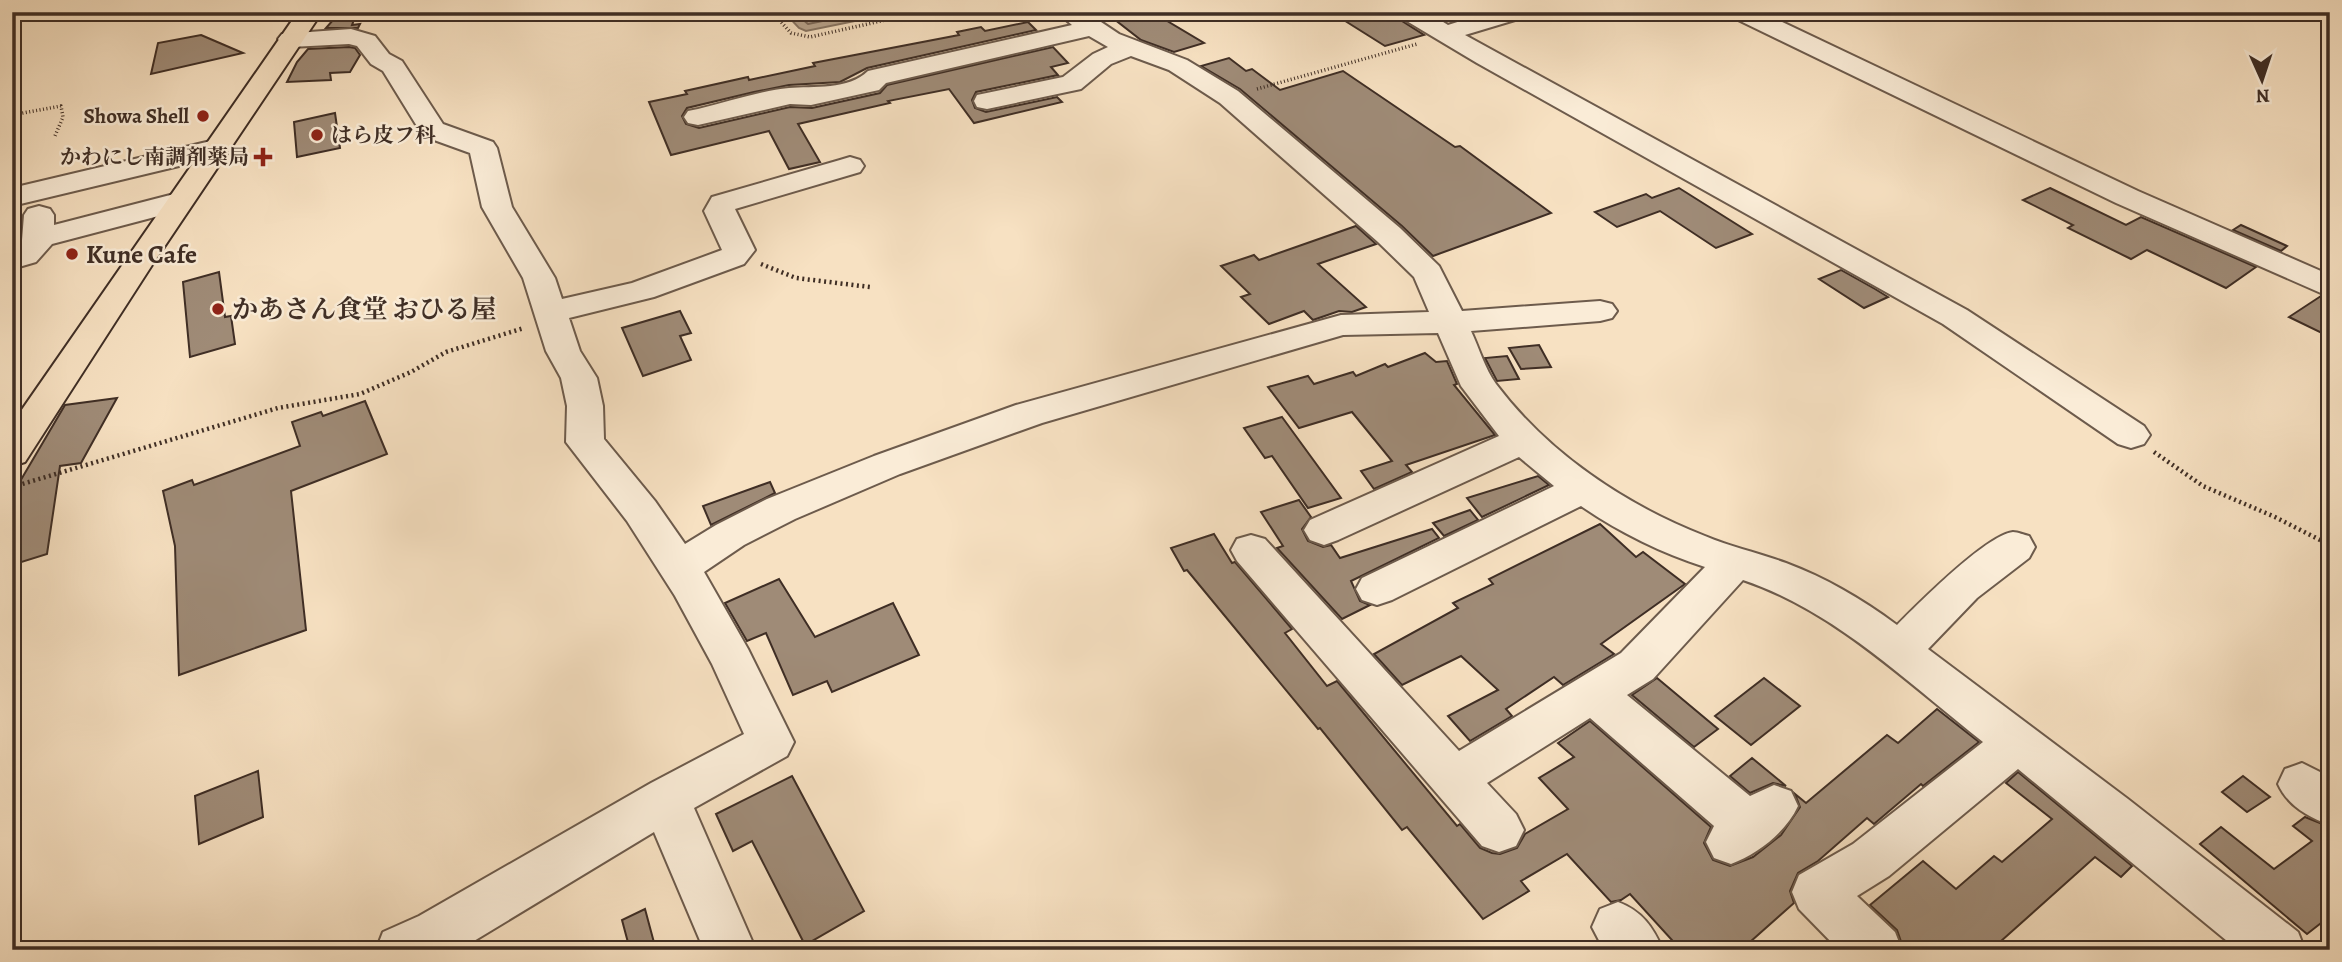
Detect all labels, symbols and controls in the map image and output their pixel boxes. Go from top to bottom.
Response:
north arrow [2226,46,2296,116]
text: N [2255,83,2270,109]
place label: Showa Shell [84,102,189,130]
marker: Showa Shell [195,108,211,124]
place label: はら皮フ科 [331,121,436,149]
marker: はら皮フ科 [309,127,325,143]
place label: かわにし南調剤薬局 [60,143,249,171]
marker: かわにし南調剤薬局 [255,149,271,165]
place label: Kune Cafe [86,237,197,272]
marker: Kune Cafe [64,246,80,262]
place label: かあさん食堂 おひる屋 [232,292,497,327]
marker: かあさん食堂 おひる屋 [210,301,226,317]

